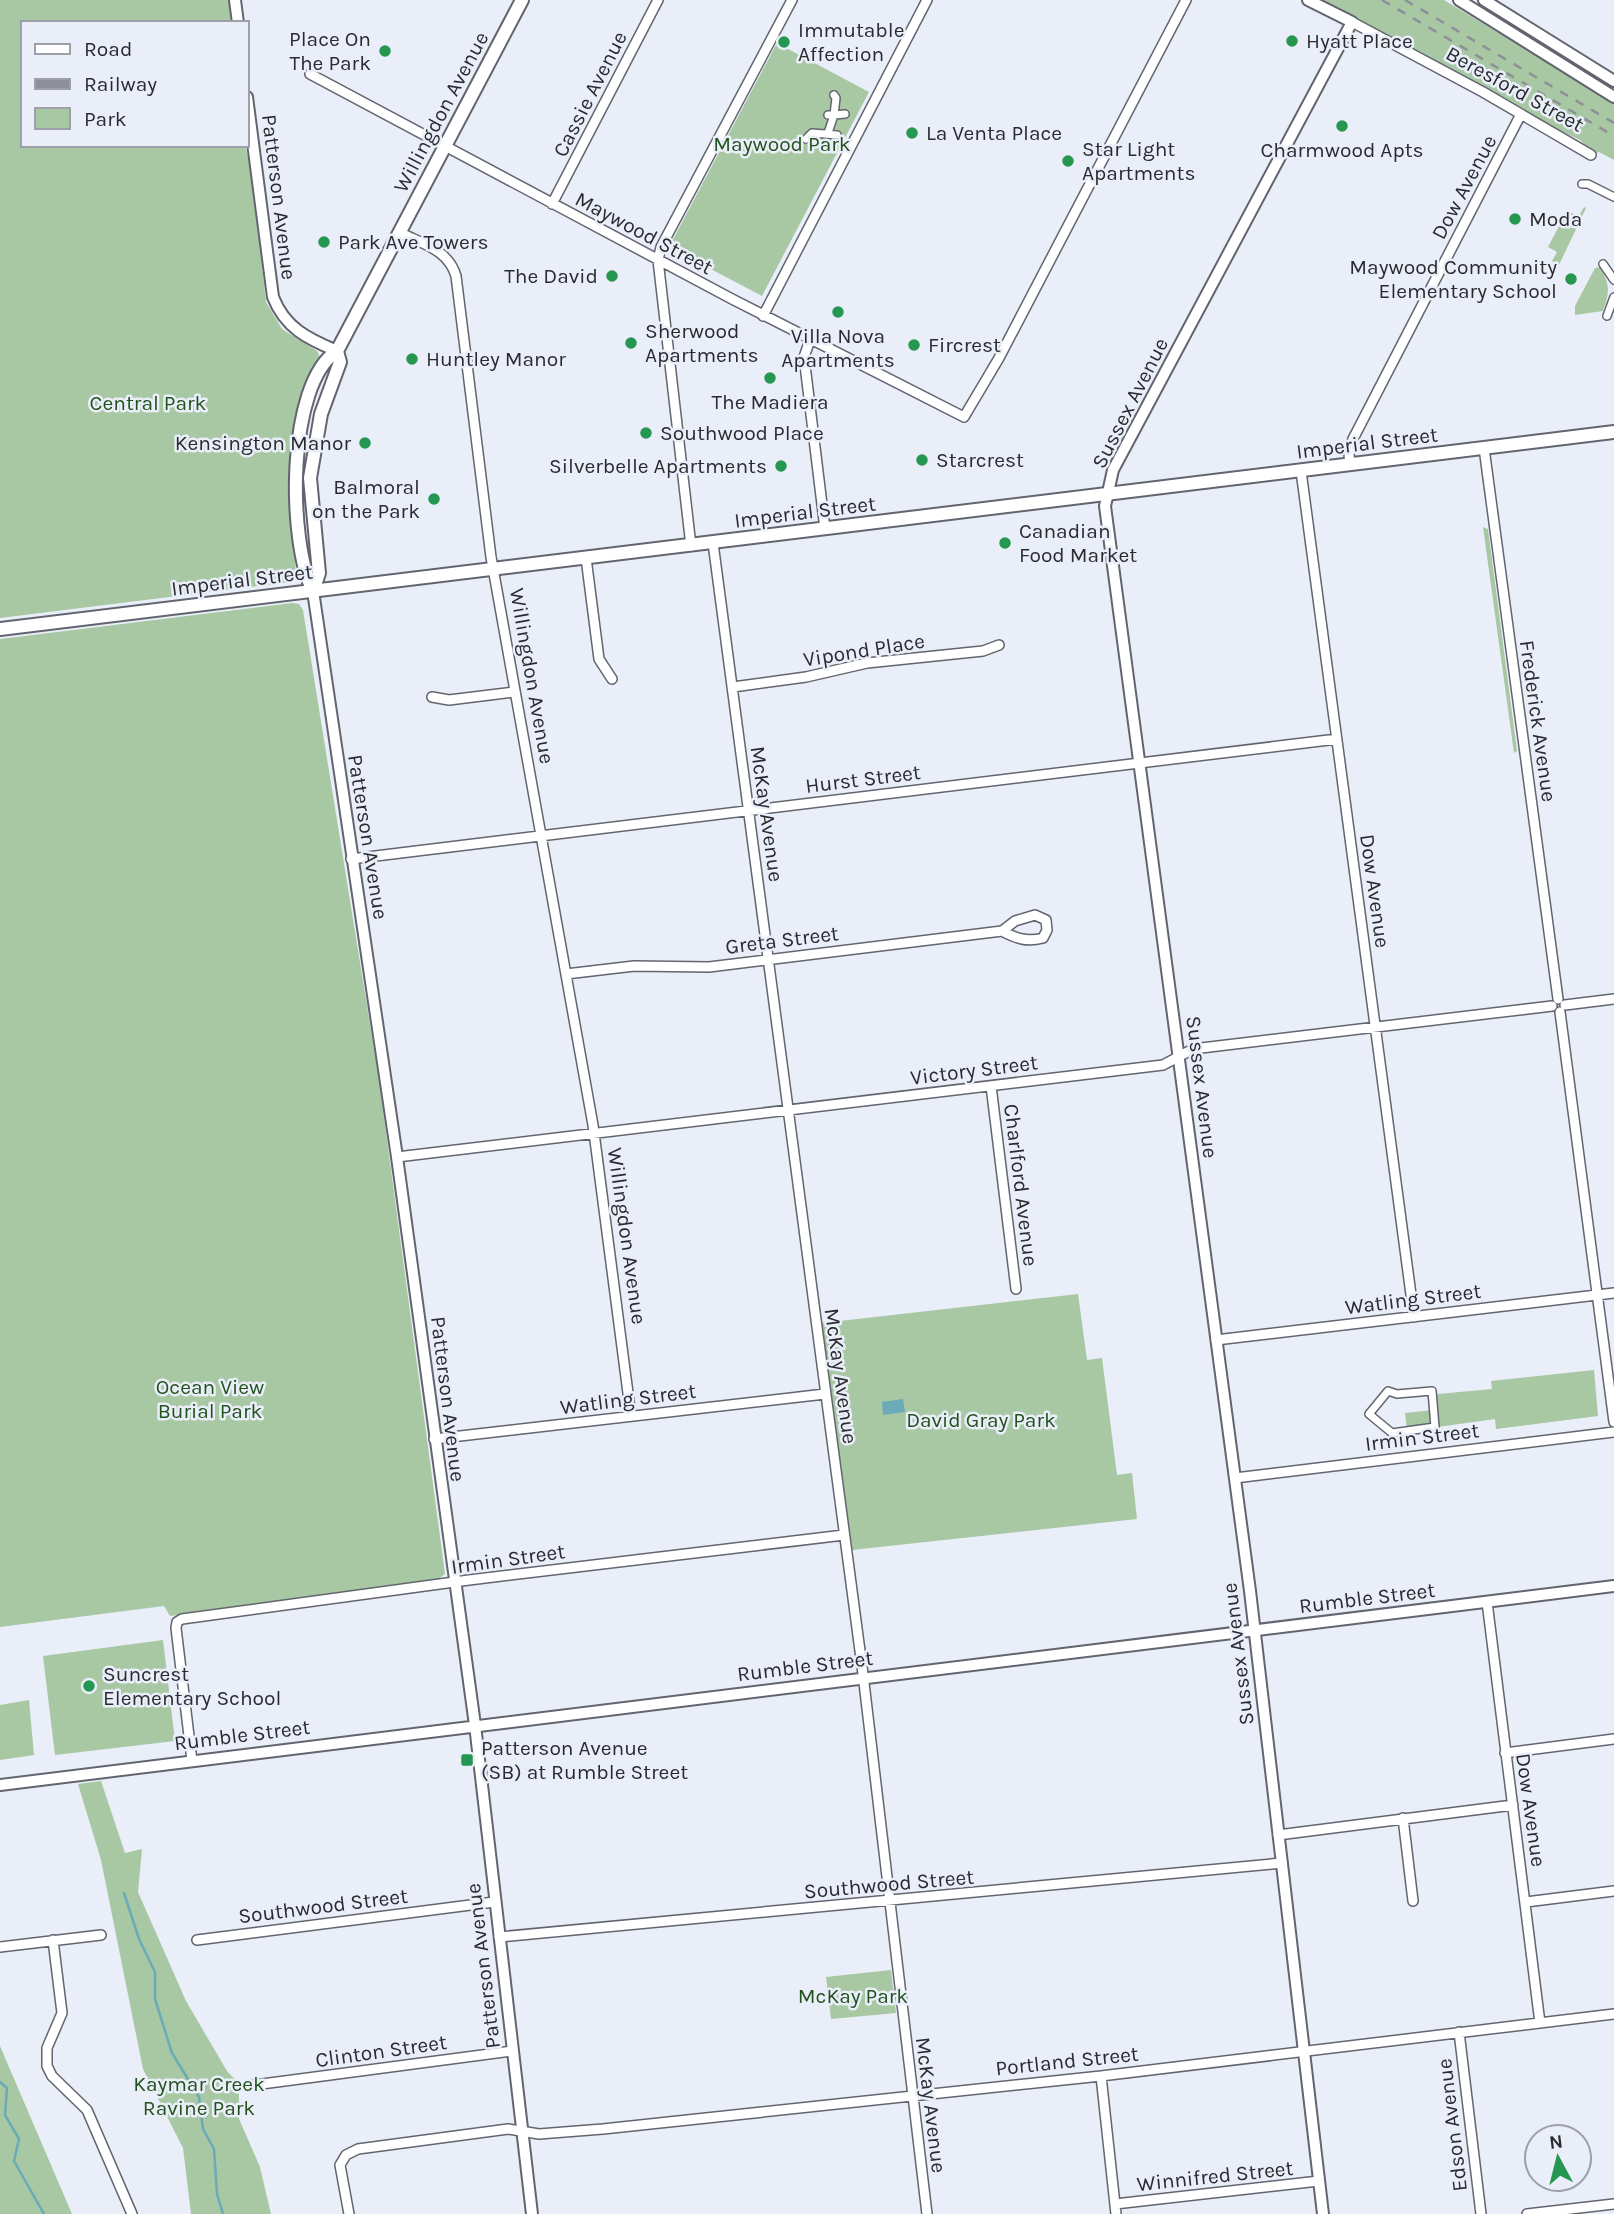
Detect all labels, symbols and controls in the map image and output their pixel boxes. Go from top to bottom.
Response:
place label: Immutable Affection [798,18,904,66]
legend [21,21,248,147]
place label: Place On The Park [289,27,371,75]
street label: Cassie Avenue [548,27,632,161]
street label: Willingdon Avenue [389,28,493,196]
place label: Hyatt Place [1306,29,1413,53]
marker: Hyatt Place [1284,33,1300,49]
marker: Immutable Affection [776,34,792,50]
text: Road [84,37,132,61]
street label: Beresford Street [1442,41,1588,137]
marker: Place On The Park [377,43,393,59]
text: Railway [84,72,157,96]
text: Park [84,107,127,131]
street label: Patterson Avenue [257,113,301,281]
marker: Charmwood Apts [1334,118,1350,134]
place label: La Venta Place [926,121,1062,145]
marker: La Venta Place [904,125,920,141]
street label: Dow Avenue [1426,131,1502,243]
park label: Maywood Park [713,132,851,156]
place label: Star Light Apartments [1082,137,1195,185]
place label: Charmwood Apts [1260,138,1424,162]
marker: Star Light Apartments [1060,153,1076,169]
street label: Maywood Street [571,187,717,279]
place label: Moda [1529,207,1582,231]
marker: Moda [1507,211,1523,227]
place label: Park Ave Towers [338,230,488,254]
marker: Park Ave Towers [316,234,332,250]
place label: Maywood Community Elementary School [1349,255,1557,303]
place label: The David [504,264,598,288]
marker: The David [604,268,620,284]
marker: Maywood Community Elementary School [1563,271,1579,287]
marker: Villa Nova Apartments [830,304,846,320]
place label: Sherwood Apartments [645,319,758,367]
place label: Villa Nova Apartments [781,324,895,372]
place label: Fircrest [928,333,1001,357]
street label: Sussex Avenue [1087,334,1173,472]
marker: Sherwood Apartments [623,335,639,351]
marker: Fircrest [906,337,922,353]
place label: Huntley Manor [426,347,566,371]
marker: Huntley Manor [404,351,420,367]
marker: The Madiera [762,370,778,386]
place label: The Madiera [712,390,828,414]
park label: Central Park [90,391,207,415]
place label: Southwood Place [660,421,824,445]
street label: Imperial Street [1295,422,1439,464]
marker: Southwood Place [638,425,654,441]
place label: Kensington Manor [175,431,351,455]
marker: Kensington Manor [357,435,373,451]
place label: Starcrest [936,448,1024,472]
marker: Starcrest [914,452,930,468]
place label: Silverbelle Apartments [549,454,767,478]
marker: Silverbelle Apartments [773,458,789,474]
place label: Balmoral on the Park [312,475,420,523]
marker: Balmoral on the Park [426,491,442,507]
street label: Imperial Street [733,491,877,533]
place label: Canadian Food Market [1019,519,1137,567]
marker: Canadian Food Market [997,535,1013,551]
street label: Imperial Street [170,559,314,601]
street label: Willingdon Avenue [505,586,559,766]
street label: Vipond Place [802,629,926,671]
street label: Frederick Avenue [1515,639,1561,803]
street label: McKay Avenue [746,745,788,883]
street label: Patterson Avenue [343,753,393,921]
street label: Hurst Street [804,760,922,798]
street label: Dow Avenue [1355,833,1395,949]
street label: Greta Street [724,921,840,959]
street label: Sussex Avenue [1181,1015,1223,1159]
street label: Victory Street [909,1050,1039,1090]
street label: Charlford Avenue [999,1102,1043,1268]
street label: Willingdon Avenue [603,1146,651,1326]
street label: Watling Street [1344,1279,1482,1319]
street label: McKay Avenue [820,1307,862,1445]
street label: Patterson Avenue [426,1315,470,1483]
park label: Ocean View Burial Park [156,1375,264,1423]
street label: Watling Street [559,1379,697,1419]
park label: David Gray Park [906,1408,1056,1432]
street label: Irmin Street [1364,1418,1480,1456]
street label: Irmin Street [450,1539,567,1579]
street label: Rumble Street [1298,1578,1437,1618]
street label: Sussex Avenue [1217,1582,1259,1726]
street label: Rumble Street [736,1646,875,1686]
place label: Suncrest Elementary School [103,1662,281,1710]
marker: Suncrest Elementary School [81,1678,97,1694]
street label: Rumble Street [173,1715,312,1755]
place label: Patterson Avenue (SB) at Rumble Street [481,1736,688,1784]
marker: Patterson Avenue (SB) at Rumble Street [459,1752,475,1768]
street label: Dow Avenue [1511,1752,1551,1868]
street label: Southwood Street [803,1865,975,1903]
street label: Patterson Avenue [461,1882,505,2050]
street label: Southwood Street [237,1884,409,1928]
park label: McKay Park [798,1984,908,2008]
street label: Clinton Street [314,2030,448,2072]
street label: McKay Avenue [911,2036,951,2174]
street label: Portland Street [994,2042,1140,2080]
street label: Edson Avenue [1432,2057,1472,2193]
park label: Kaymar Creek Ravine Park [133,2072,265,2120]
north arrow [1523,2123,1593,2193]
text: N [1548,2130,1564,2154]
street label: Winnifred Street [1136,2156,1295,2196]

